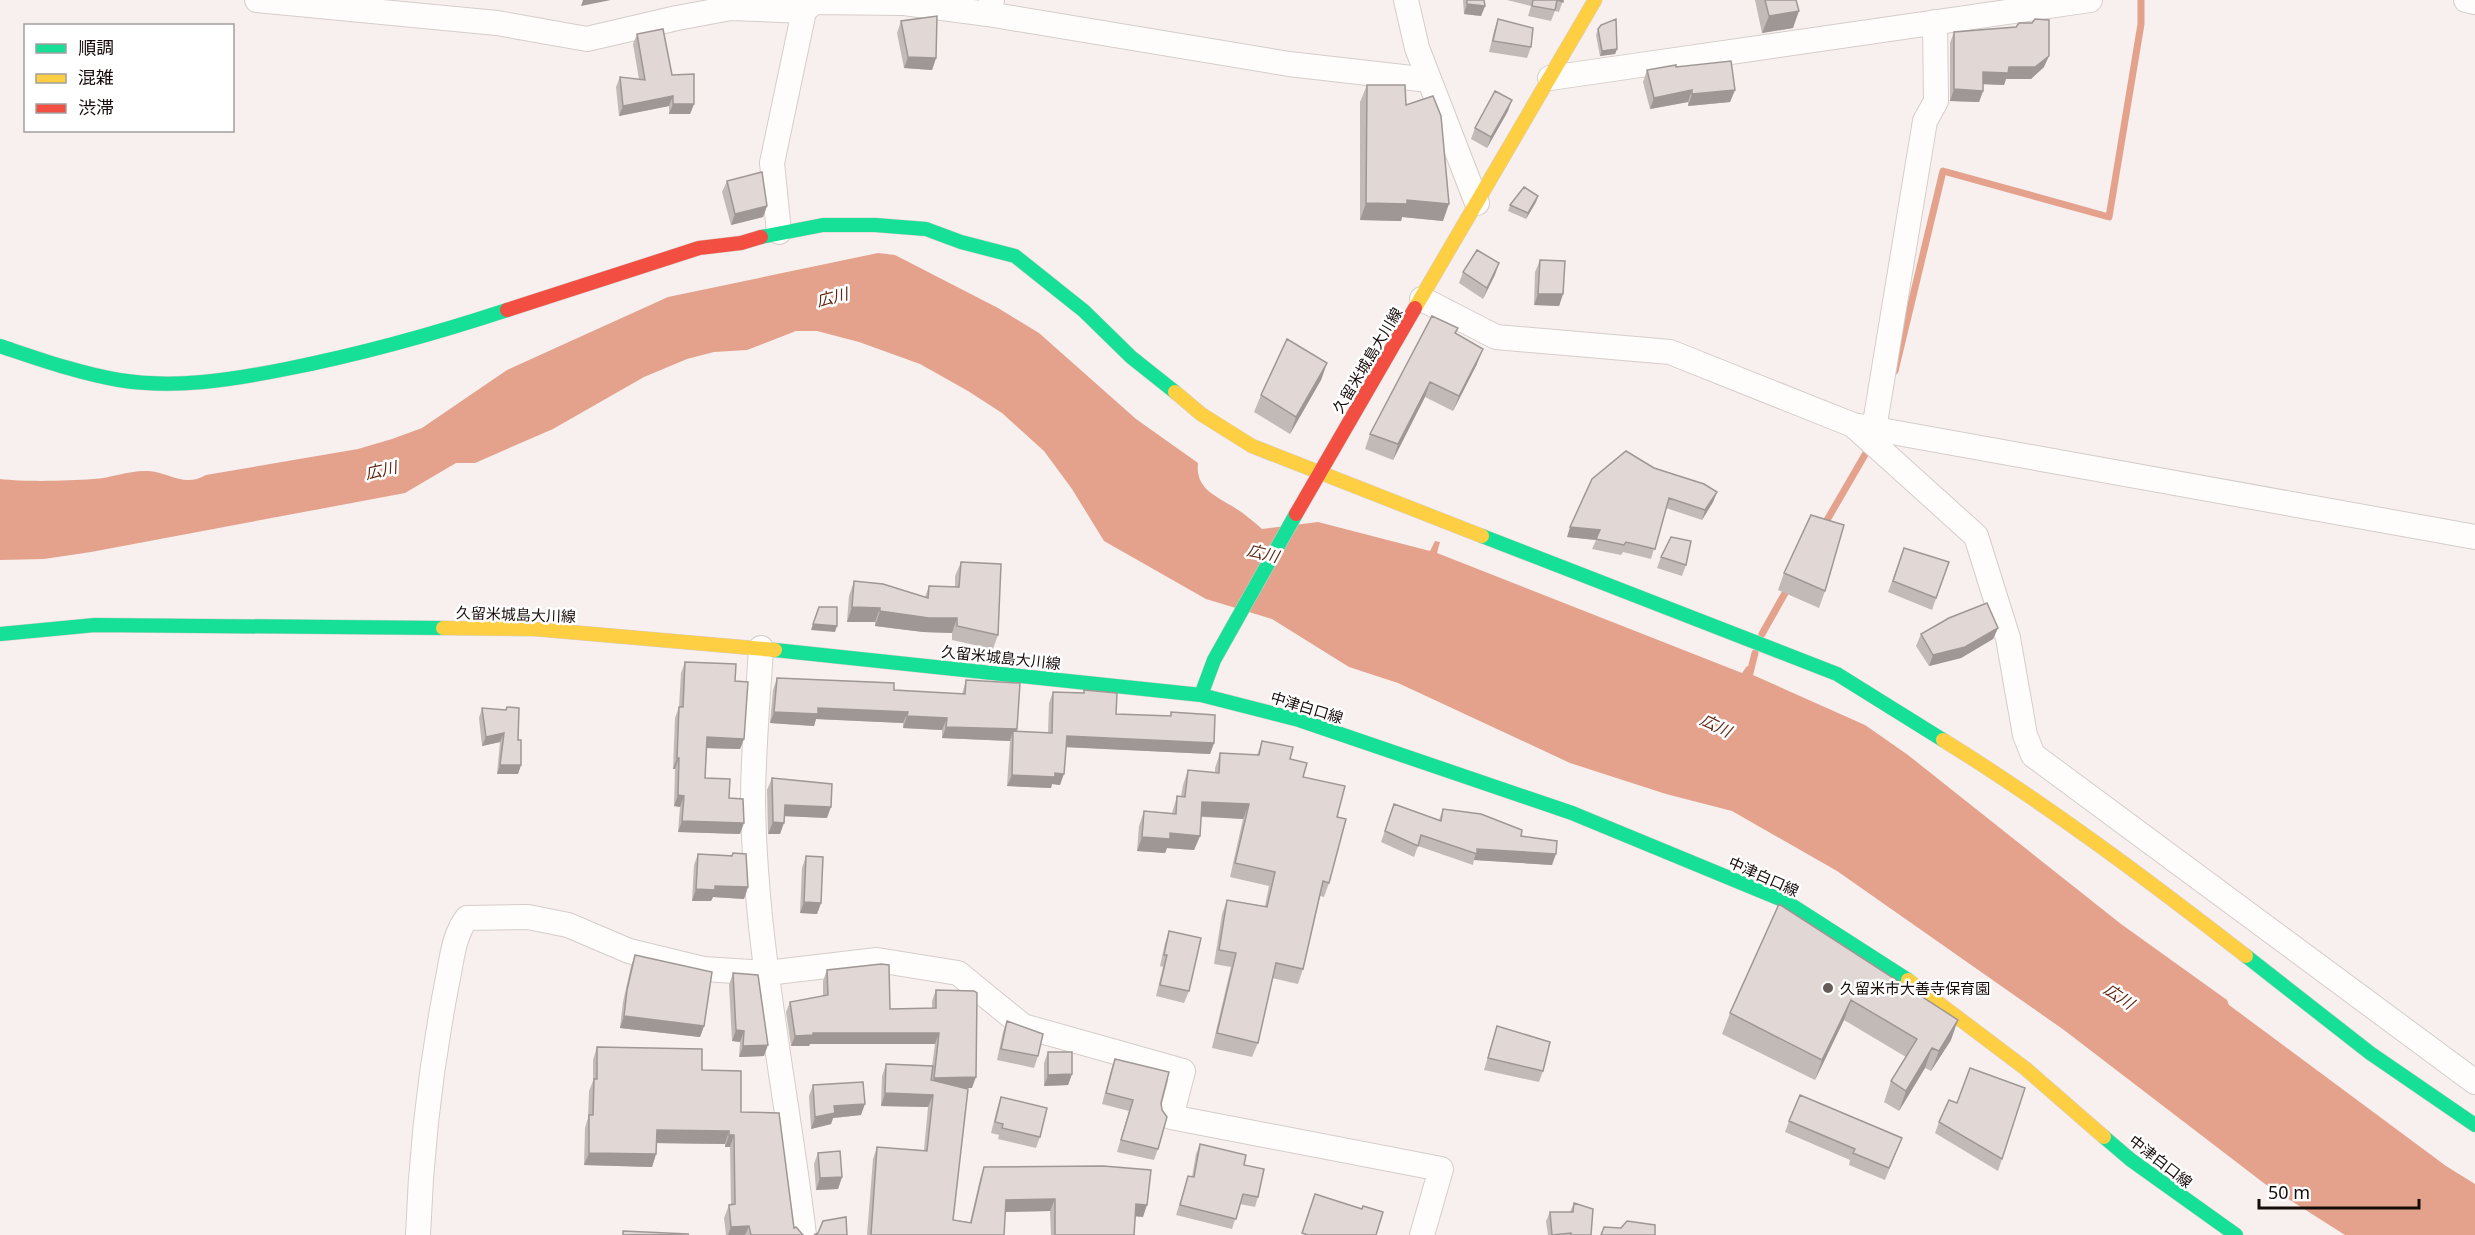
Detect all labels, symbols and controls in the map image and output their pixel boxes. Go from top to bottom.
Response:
legend [24,24,234,132]
text: 順調 [78,35,114,59]
text: 混雑 [78,65,114,89]
text: 渋滞 [78,95,114,119]
water label: 広川 [814,282,852,312]
street label: 久留米城島大川線 [1328,303,1406,417]
water label: 広川 [363,455,401,484]
water label: 広川 [1245,538,1283,568]
street label: 久留米城島大川線 [456,602,576,626]
street label: 久留米城島大川線 [940,641,1062,673]
street label: 中津白口線 [1268,686,1346,728]
water label: 広川 [1697,708,1737,743]
street label: 中津白口線 [1726,852,1802,900]
place label: 久留米市大善寺保育園 [1840,978,1990,998]
water label: 広川 [2100,978,2140,1015]
marker: 久留米市大善寺保育園 [1821,981,1835,995]
street label: 中津白口線 [2125,1130,2197,1192]
scale bar [2259,1172,2420,1210]
text: 50 m [2268,1180,2310,1204]

